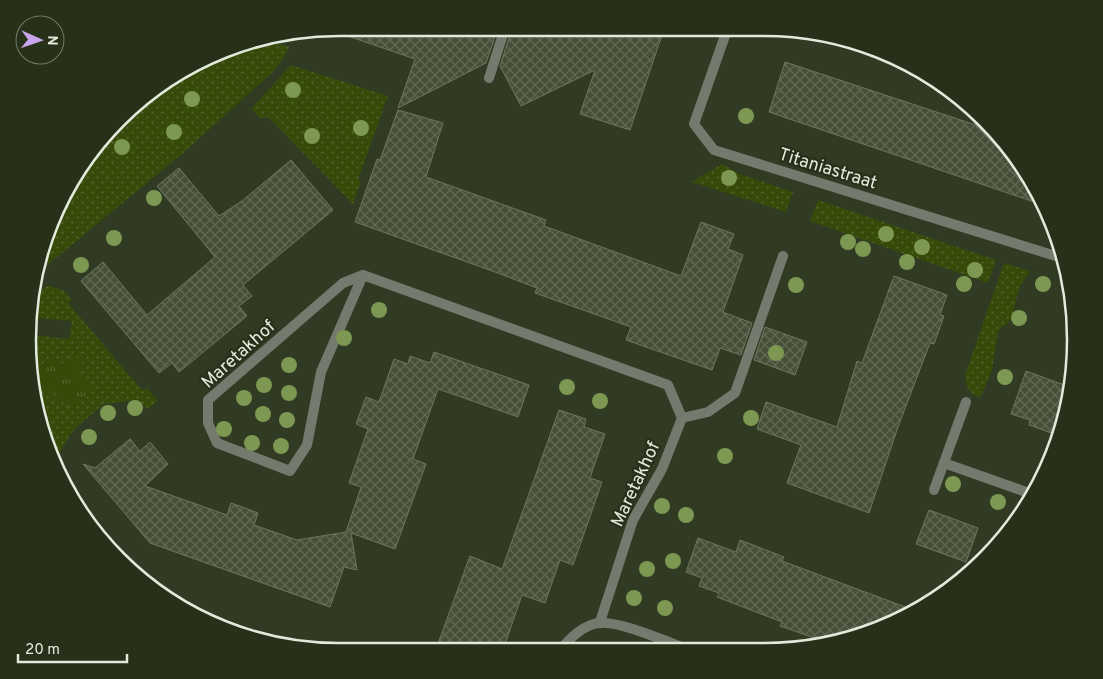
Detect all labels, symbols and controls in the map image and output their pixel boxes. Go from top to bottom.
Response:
north arrow [15,15,65,65]
text: N [43,35,60,46]
street label: Titaniastraat [775,144,880,195]
street label: Maretakhof [197,316,281,394]
street label: Maretakhof [607,438,666,531]
scale bar [18,632,126,664]
text: 20 m [25,641,60,660]

